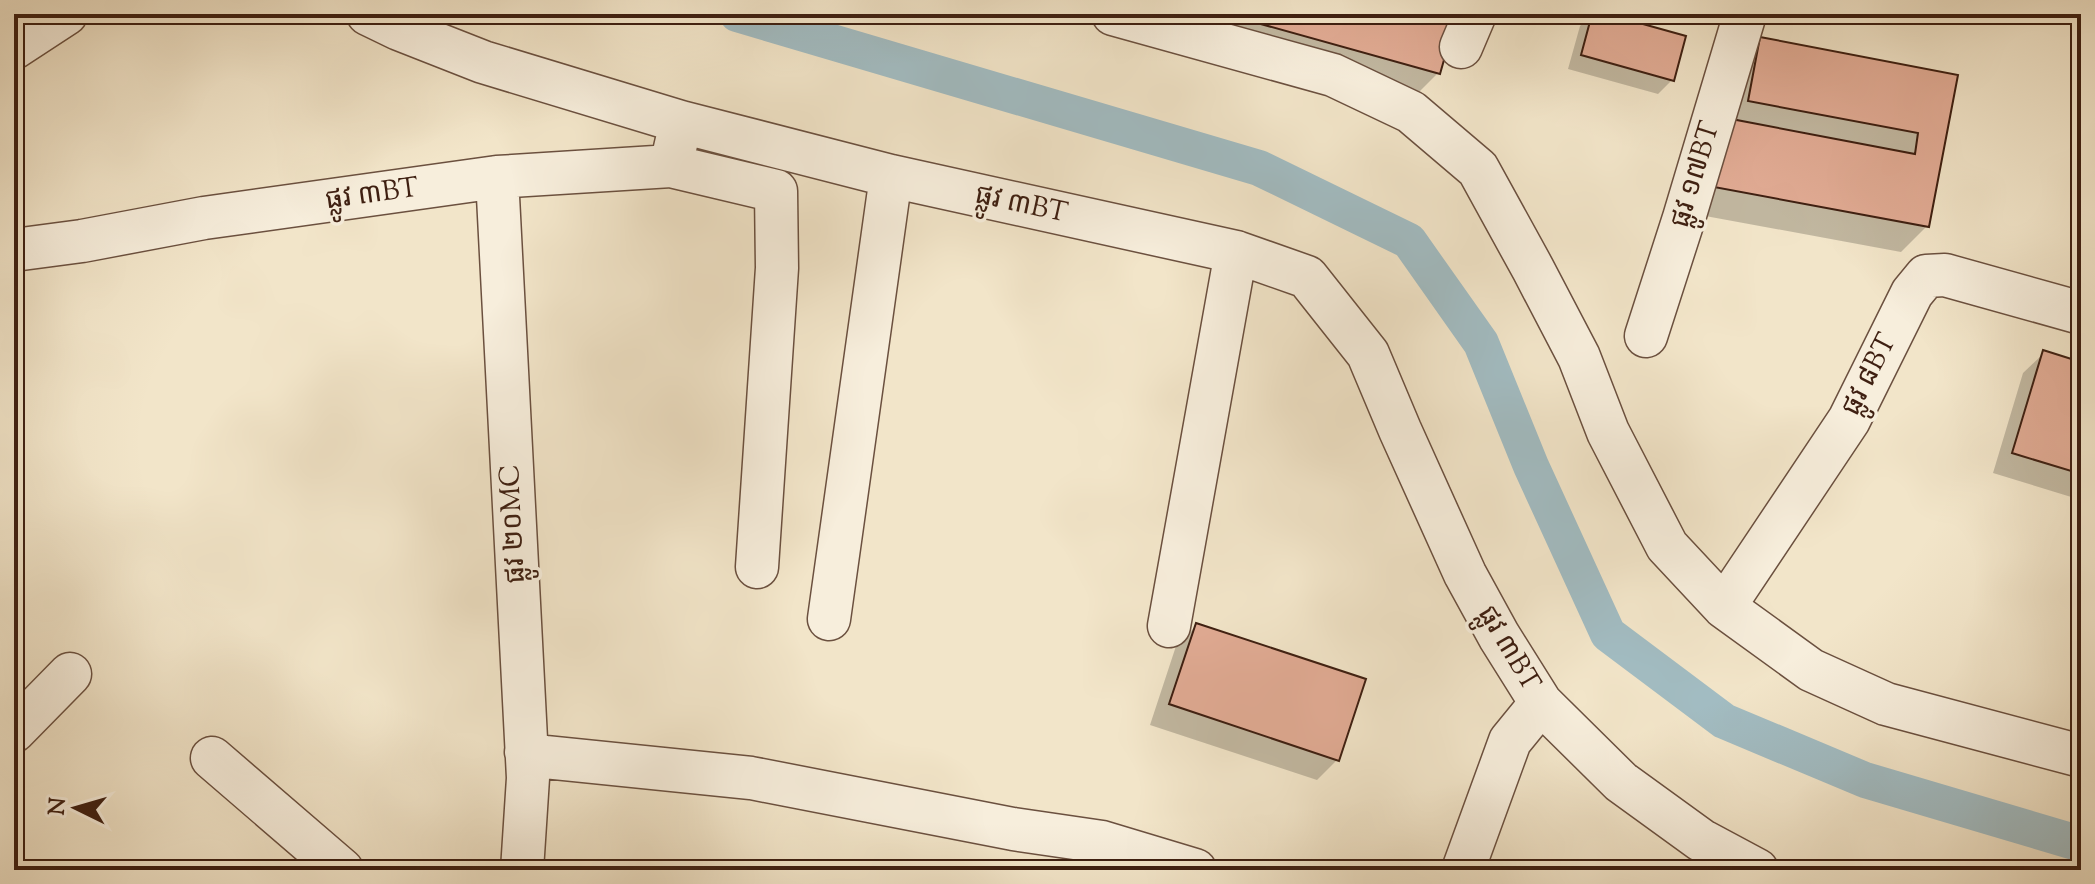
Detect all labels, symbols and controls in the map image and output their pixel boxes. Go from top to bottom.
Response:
street label: ផ្លូវ ១៧BT [1661,117,1733,234]
street label: ផ្លូវ ៣BT [323,169,422,224]
street label: ផ្លូវ ៣BT [970,176,1071,237]
street label: ផ្លូវ ៨BT [1832,327,1910,424]
street label: ផ្លូវ ២០MC [491,463,539,585]
street label: ផ្លូវ ៣BT [1465,598,1549,701]
north arrow [36,768,116,848]
text: N [42,796,76,817]

